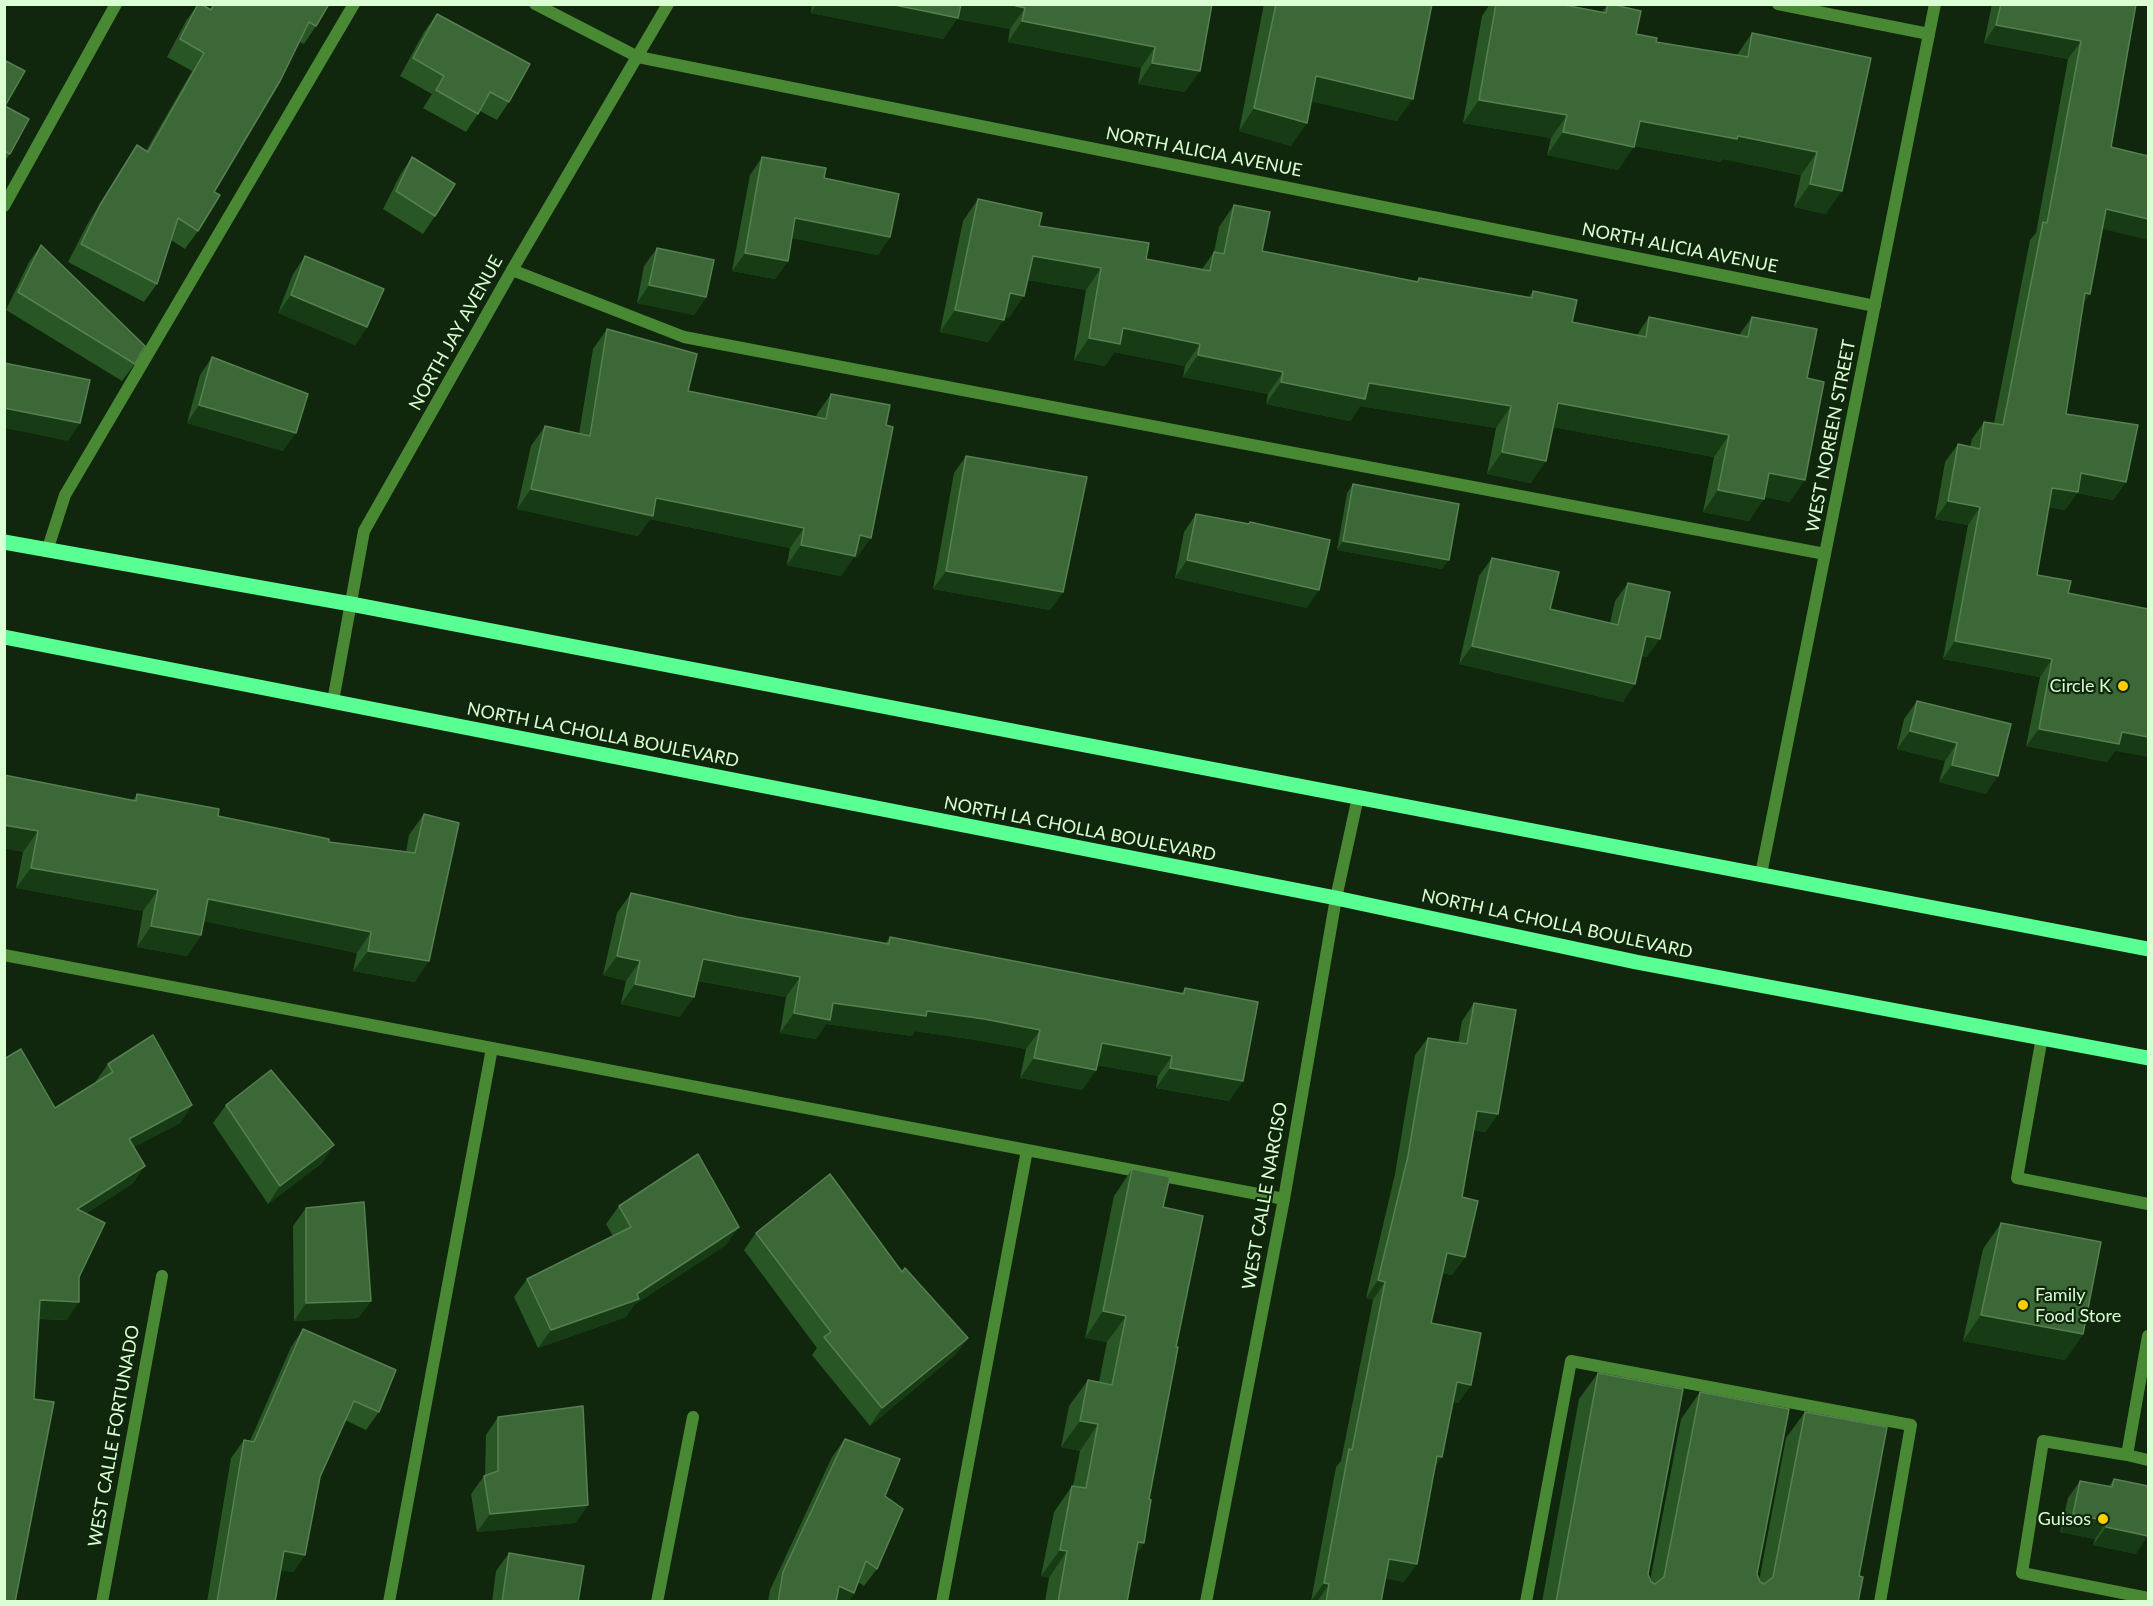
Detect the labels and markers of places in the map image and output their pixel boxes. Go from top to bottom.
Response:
place label: Circle K [2050,675,2111,697]
marker: Circle K [2116,679,2130,693]
place label: Family Food Store [2035,1284,2121,1326]
marker: Family Food Store [2016,1298,2030,1312]
place label: Guisos [2038,1508,2091,1530]
marker: Guisos [2096,1512,2110,1526]

